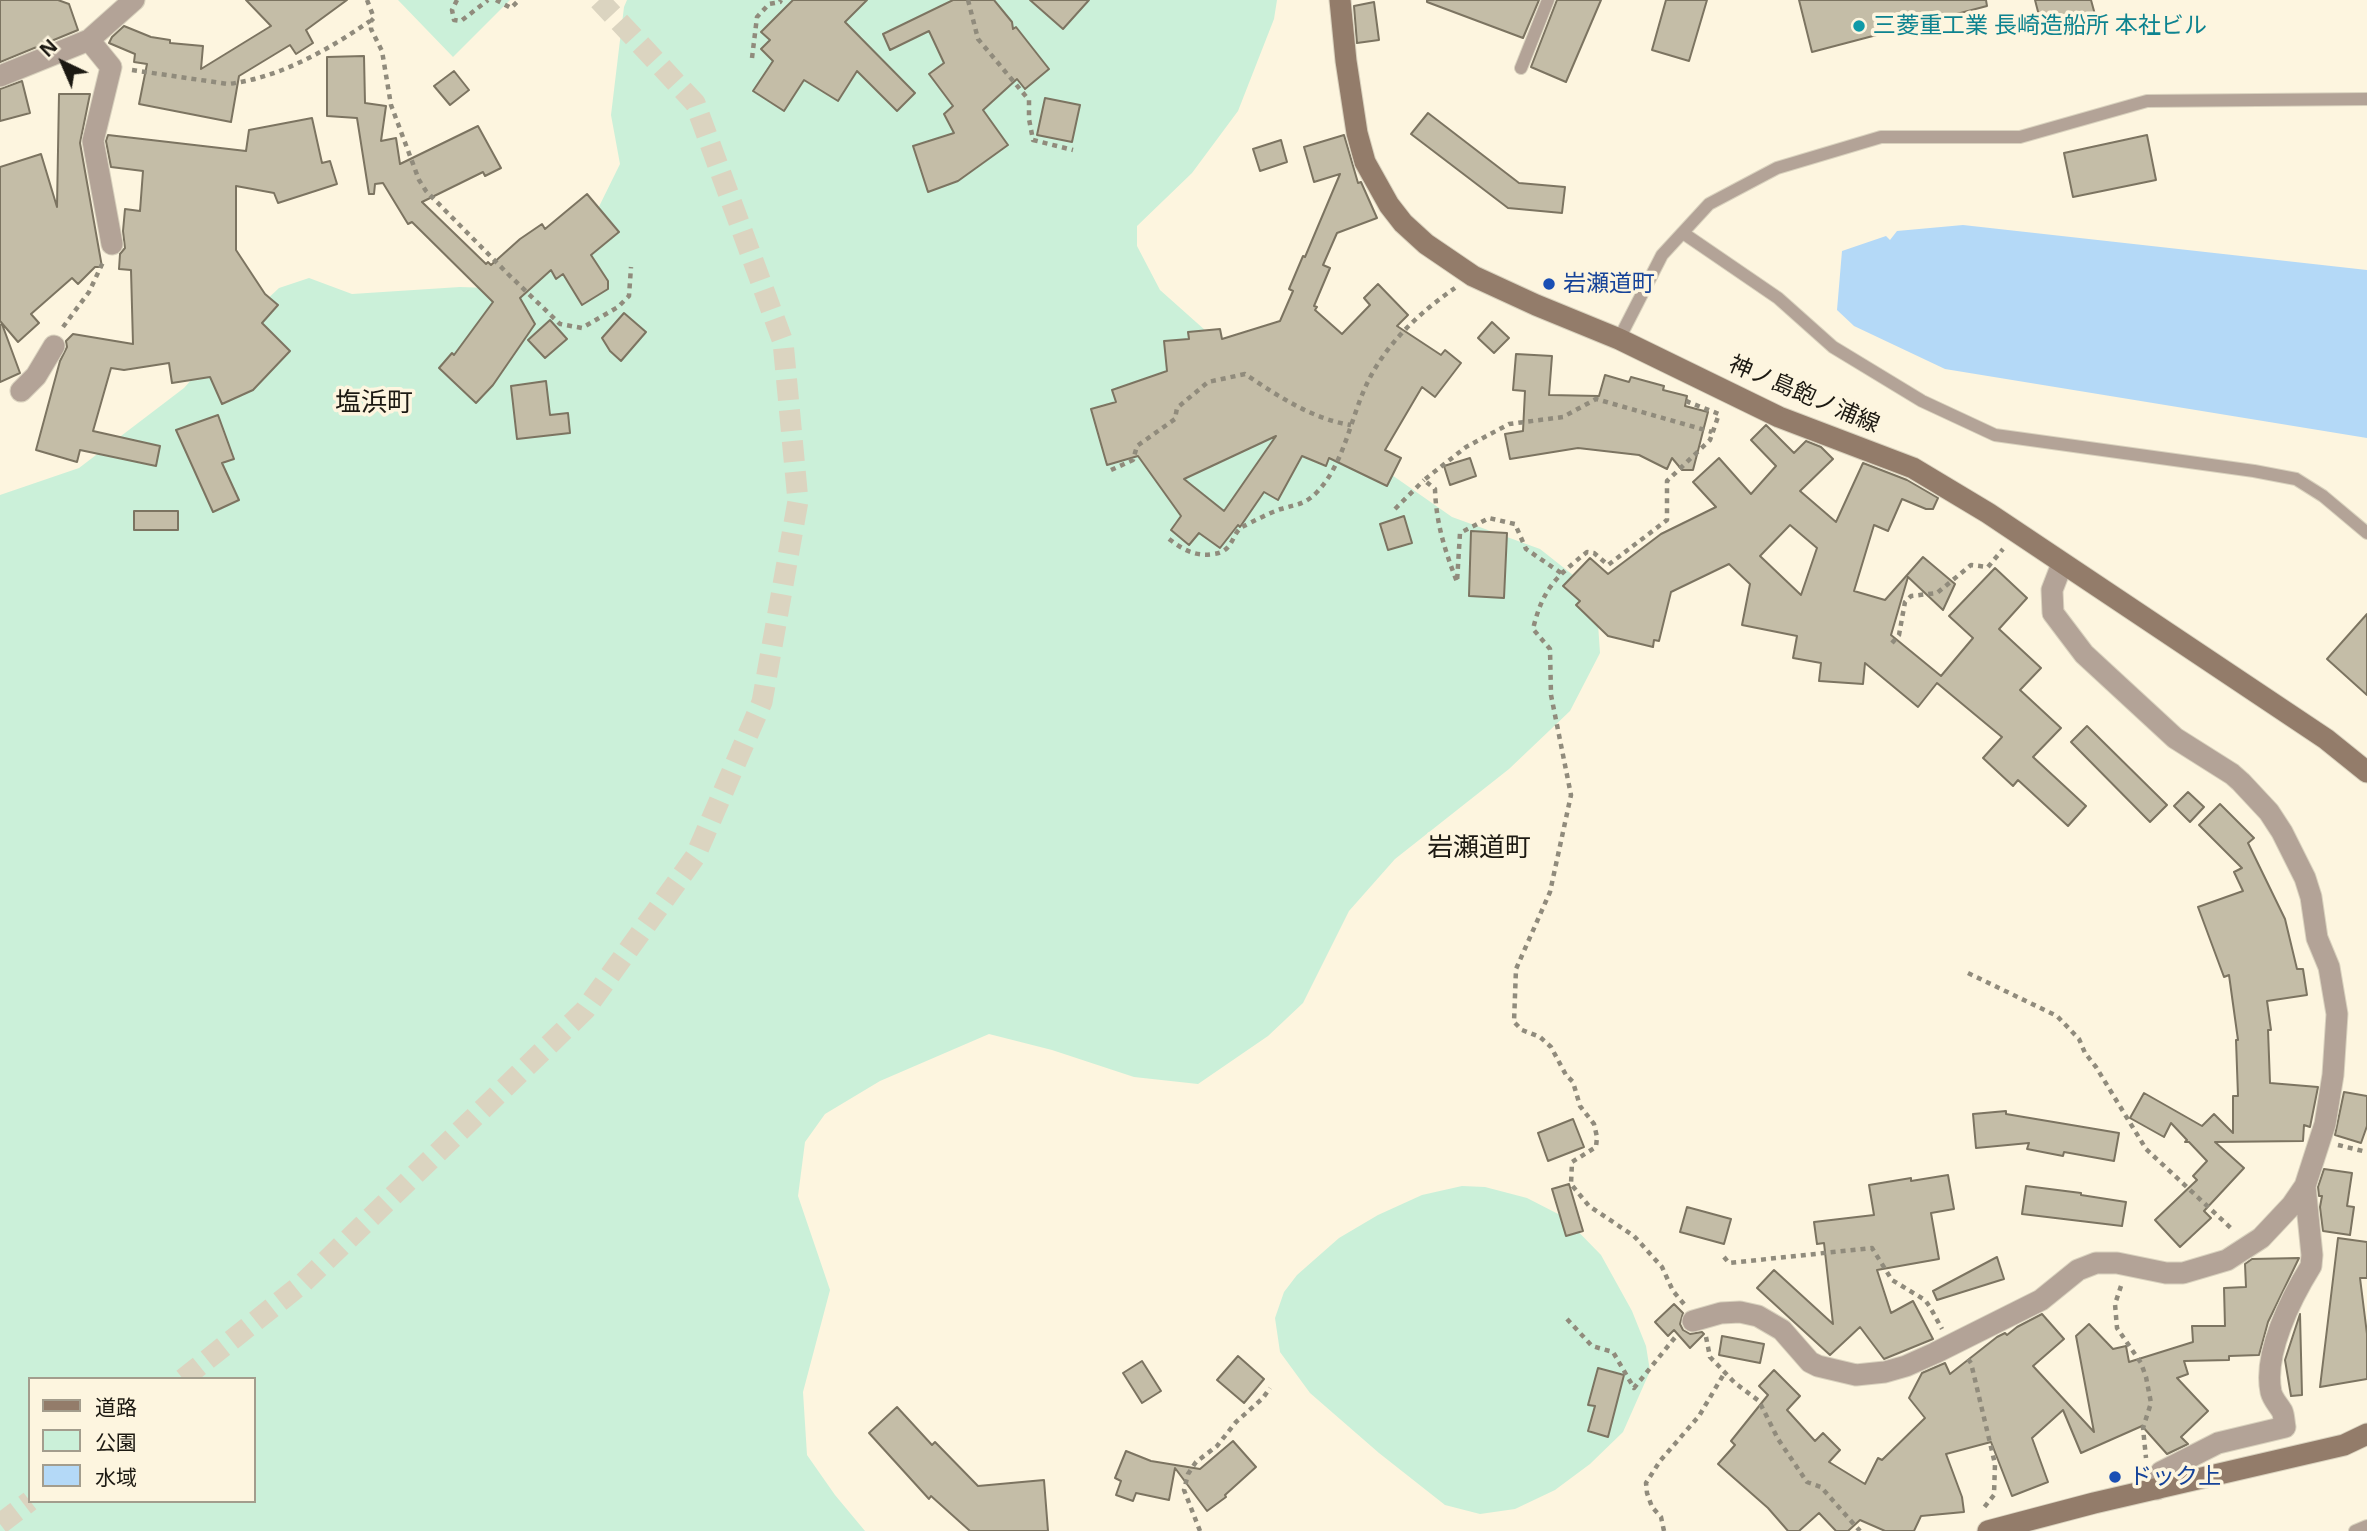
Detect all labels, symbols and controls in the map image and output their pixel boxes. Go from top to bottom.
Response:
place label: 三菱重工業 長崎造船所 本社ビル [1873,12,2207,40]
marker: 三菱重工業 長崎造船所 本社ビル [1851,18,1867,34]
north arrow [28,28,98,98]
text: N [34,33,63,63]
place label: 岩瀬道町 [1563,270,1655,298]
marker: 岩瀬道町 [1541,276,1557,292]
street label: 神ノ島飽ノ浦線 [1725,351,1883,439]
district label: 塩浜町 [335,388,413,420]
district label: 岩瀬道町 [1427,833,1531,865]
legend [28,1377,256,1503]
text: 道路 [95,1393,137,1421]
text: 公園 [95,1428,137,1456]
text: 水域 [95,1463,137,1491]
place label: ドック上 [2129,1463,2221,1491]
marker: ドック上 [2107,1469,2123,1485]

